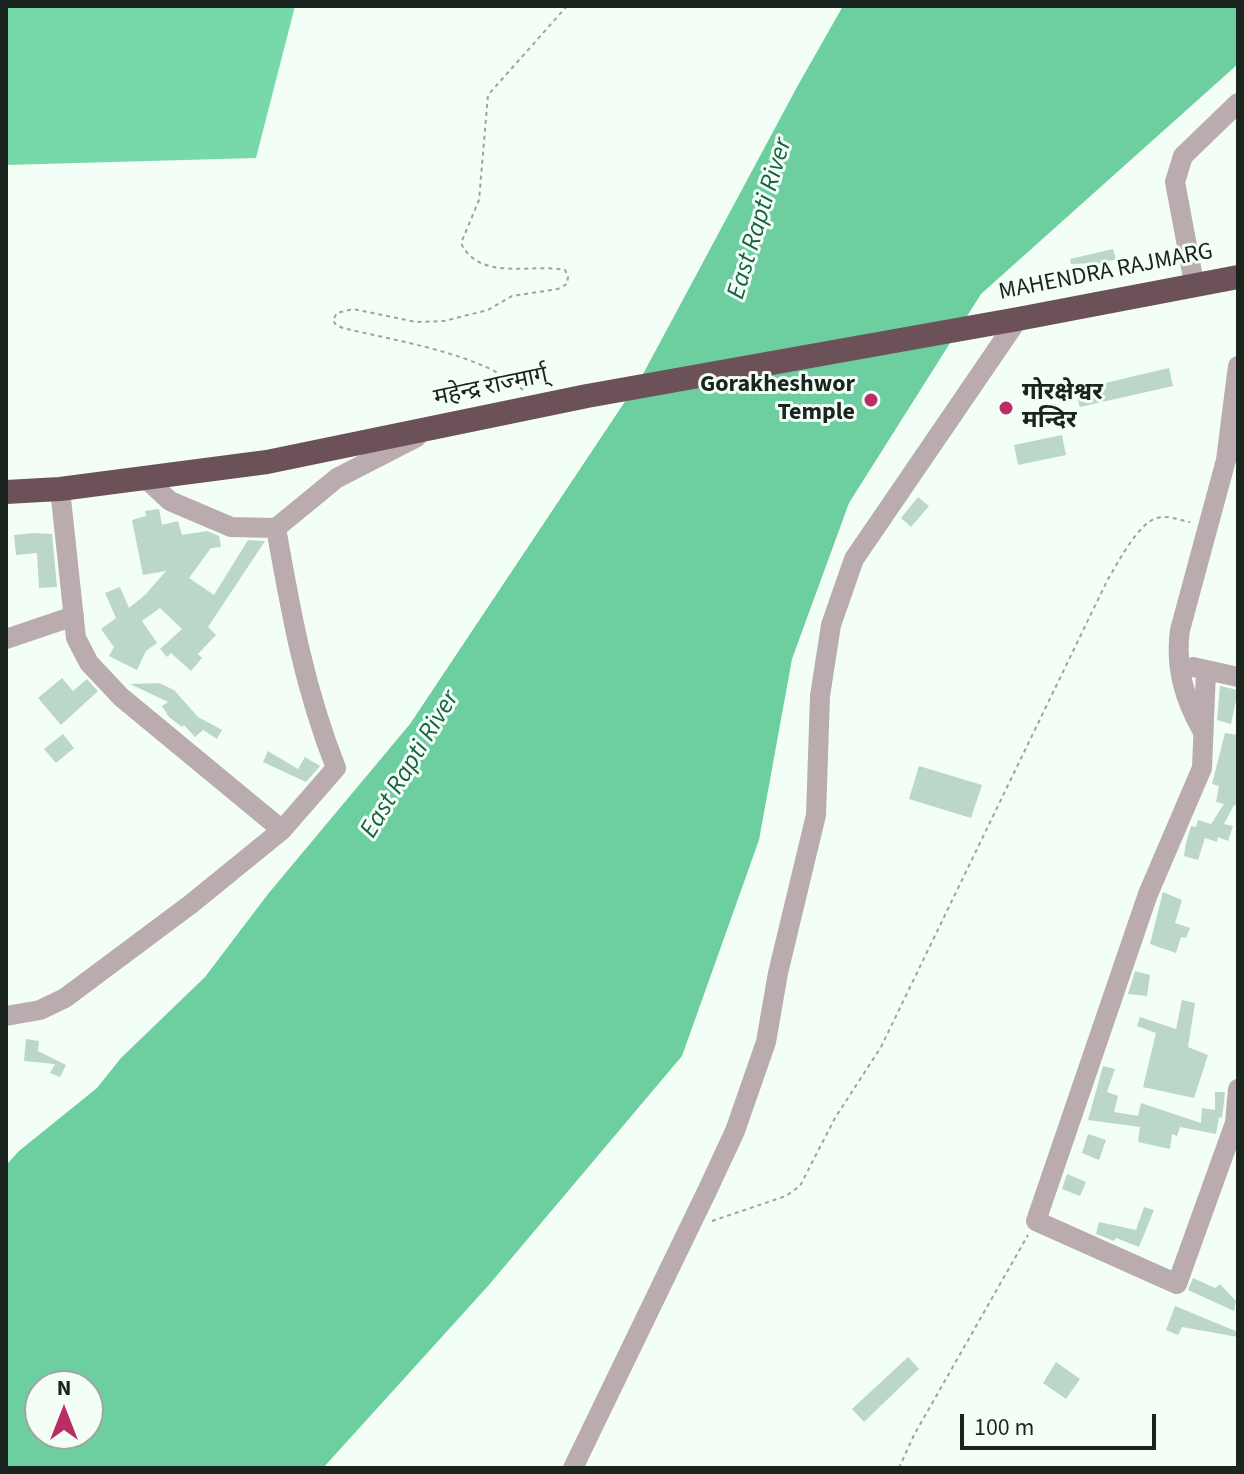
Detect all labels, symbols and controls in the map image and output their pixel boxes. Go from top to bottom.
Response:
water label: East Rapti River [722,135,800,303]
street label: MAHENDRA RAJMARG [996,238,1216,308]
street label: महेन्द्र राज्मार्ग् [431,362,551,414]
place label: Gorakheshwor Temple [700,372,855,428]
place label: गोरक्षेश्वर मन्दिर [1022,380,1103,436]
marker: Gorakheshwor Temple [862,391,880,409]
marker: गोरक्षेश्वर मन्दिर [997,399,1015,417]
water label: East Rapti River [355,686,467,844]
north arrow [24,1370,104,1450]
text: N [57,1372,71,1404]
scale bar [964,1398,1160,1448]
text: 100 m [974,1410,1034,1445]

